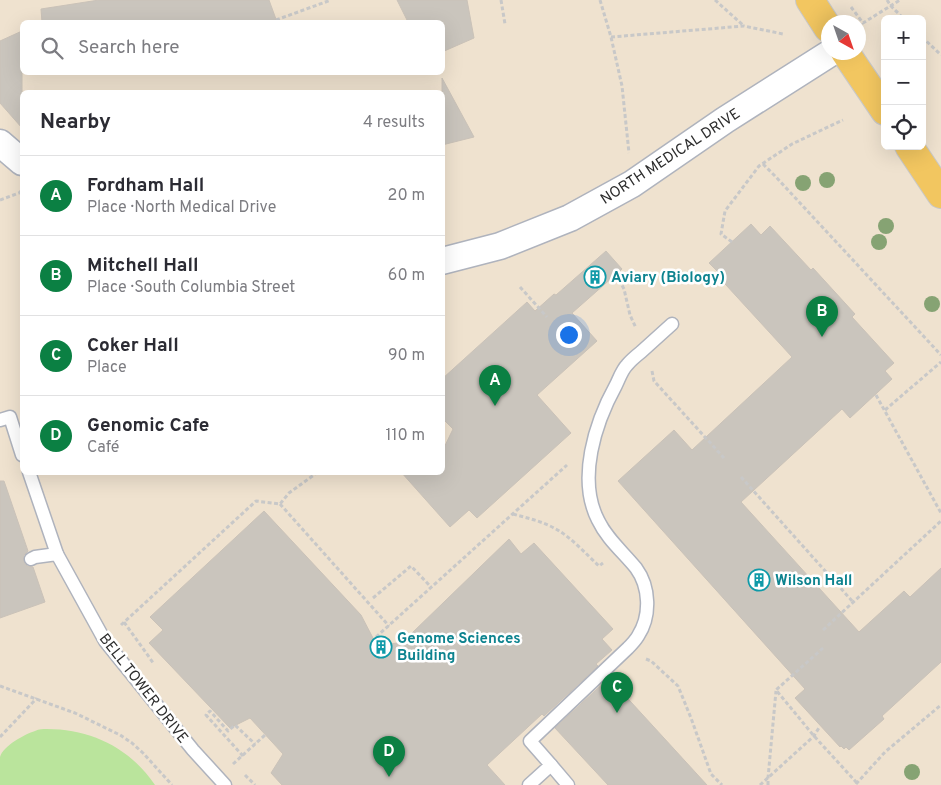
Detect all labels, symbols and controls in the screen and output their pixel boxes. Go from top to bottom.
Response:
north arrow [821,15,866,60]
map controls [881,15,926,150]
button: + [881,15,926,60]
search box [20,20,445,75]
icon: search [38,34,66,62]
text: Search here [78,36,180,60]
button: − [881,60,926,105]
street label: NORTH MEDICAL DRIVE [597,105,744,210]
button: locate [881,105,926,150]
text: Nearby [40,109,111,136]
text: 4 results [363,113,425,133]
text: Fordham Hall [87,174,204,198]
text: A [50,186,62,206]
text: 20 m [388,186,425,206]
text: Place · North Medical Drive [87,198,276,218]
text: Mitchell Hall [87,254,199,278]
building icon: Aviary (Biology) [583,265,607,289]
text: B [50,266,62,286]
text: 60 m [388,266,425,286]
place label: Aviary (Biology) [611,269,725,288]
text: Place · South Columbia Street [87,278,295,298]
pin: B [806,296,838,337]
your location [556,322,582,348]
text: Coker Hall [87,334,179,358]
text: C [51,346,61,366]
text: 90 m [388,346,425,366]
text: Place [87,358,127,378]
pin: A [479,365,511,406]
text: Genomic Cafe [87,414,209,438]
text: D [50,426,62,446]
text: 110 m [385,426,425,446]
text: Café [87,438,119,458]
building icon: Wilson Hall [747,568,771,592]
place label: Wilson Hall [775,572,852,591]
street label: BELL TOWER DRIVE [94,630,192,748]
place label: Genome Sciences Building [397,630,521,666]
building icon: Genome Sciences Building [369,635,393,659]
pin: C [601,672,633,713]
pin: D [373,736,405,777]

